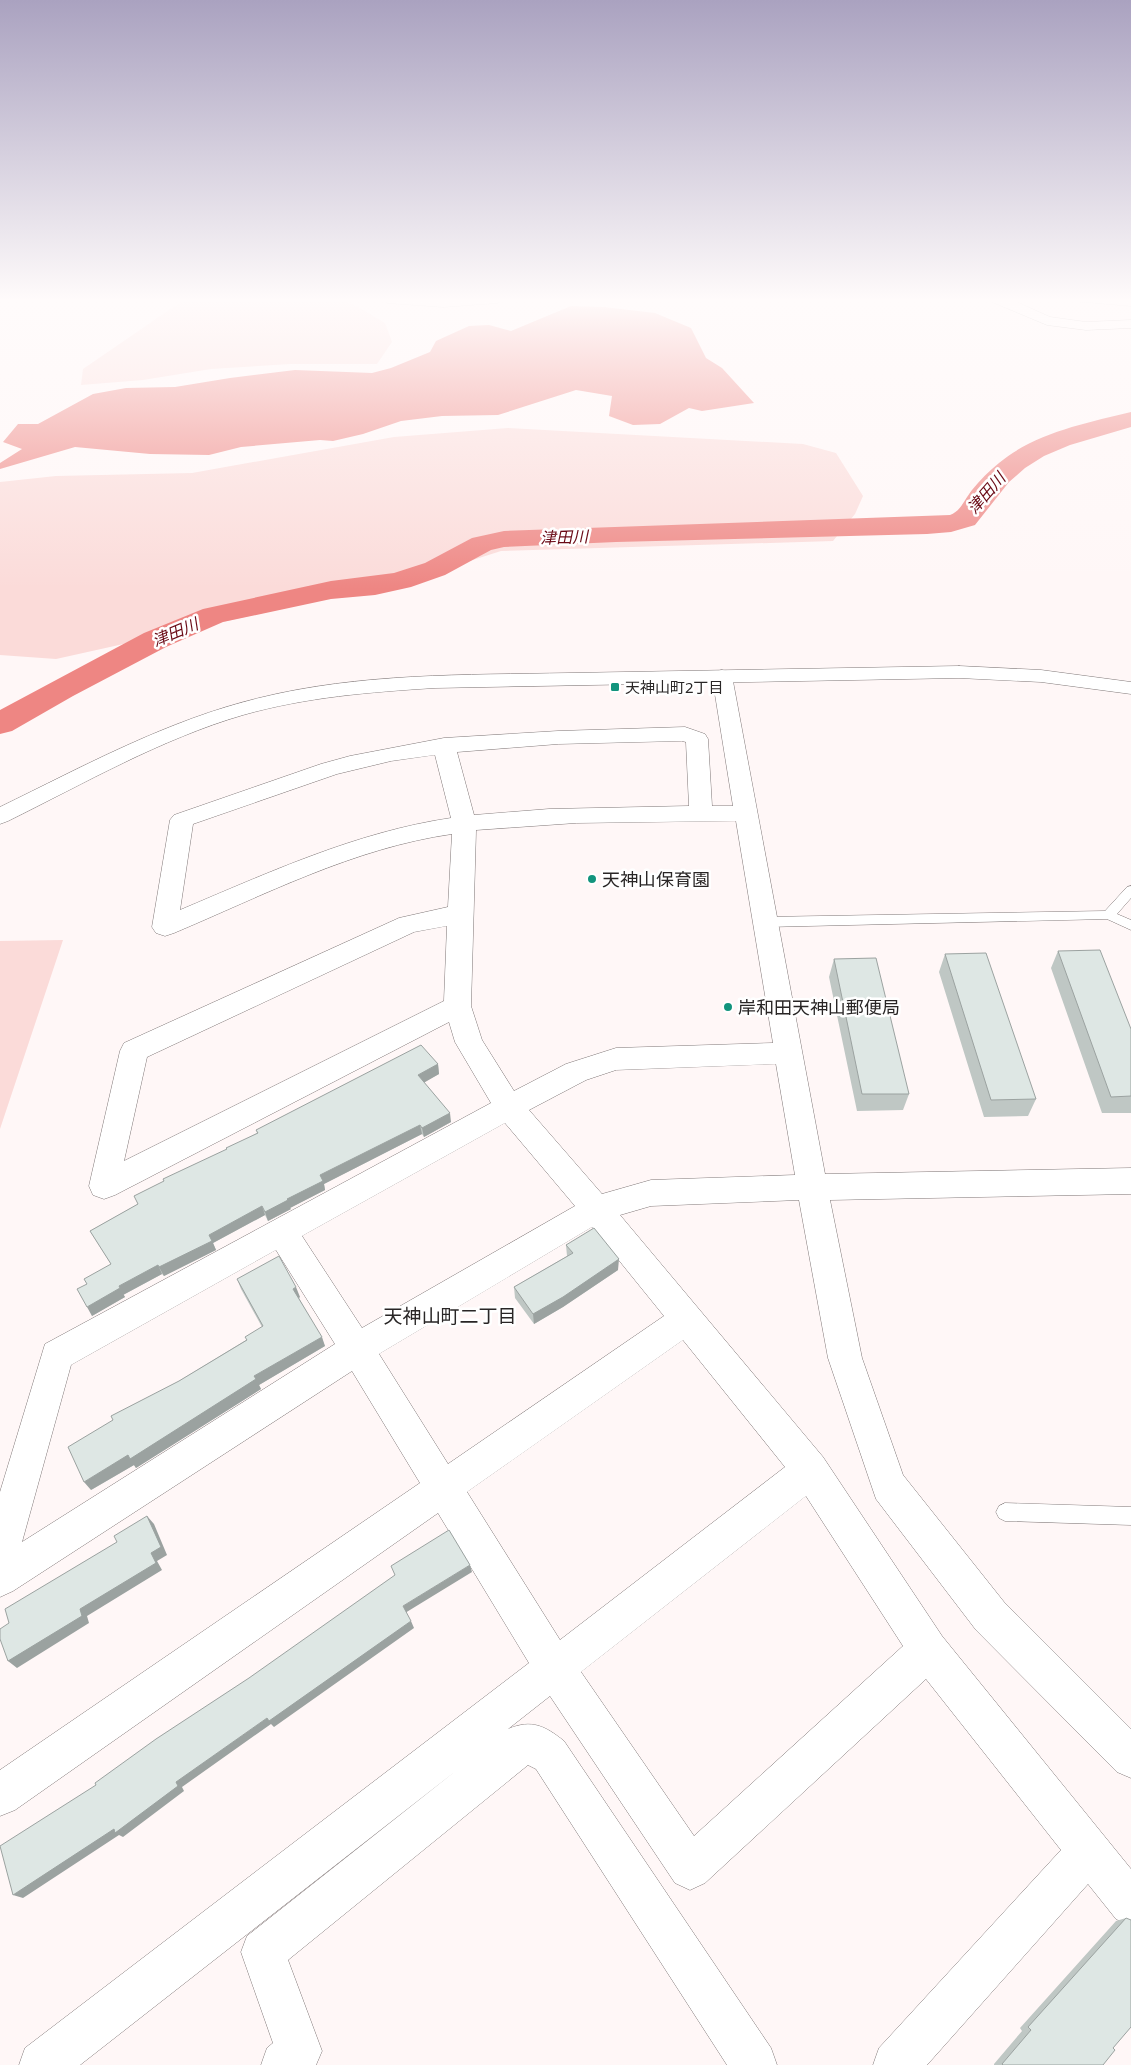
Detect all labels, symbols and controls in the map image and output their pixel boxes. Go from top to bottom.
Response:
water label: 津田川 [962,466,1011,518]
water label: 津田川 [540,525,590,549]
water label: 津田川 [149,612,203,652]
place label: 天神山町2丁目 [625,677,724,697]
marker: 天神山町2丁目 [609,681,621,693]
place label: 天神山保育園 [602,867,710,891]
marker: 天神山保育園 [586,873,598,885]
place label: 岸和田天神山郵便局 [738,995,900,1019]
marker: 岸和田天神山郵便局 [722,1001,734,1013]
district label: 天神山町二丁目 [383,1303,517,1329]

